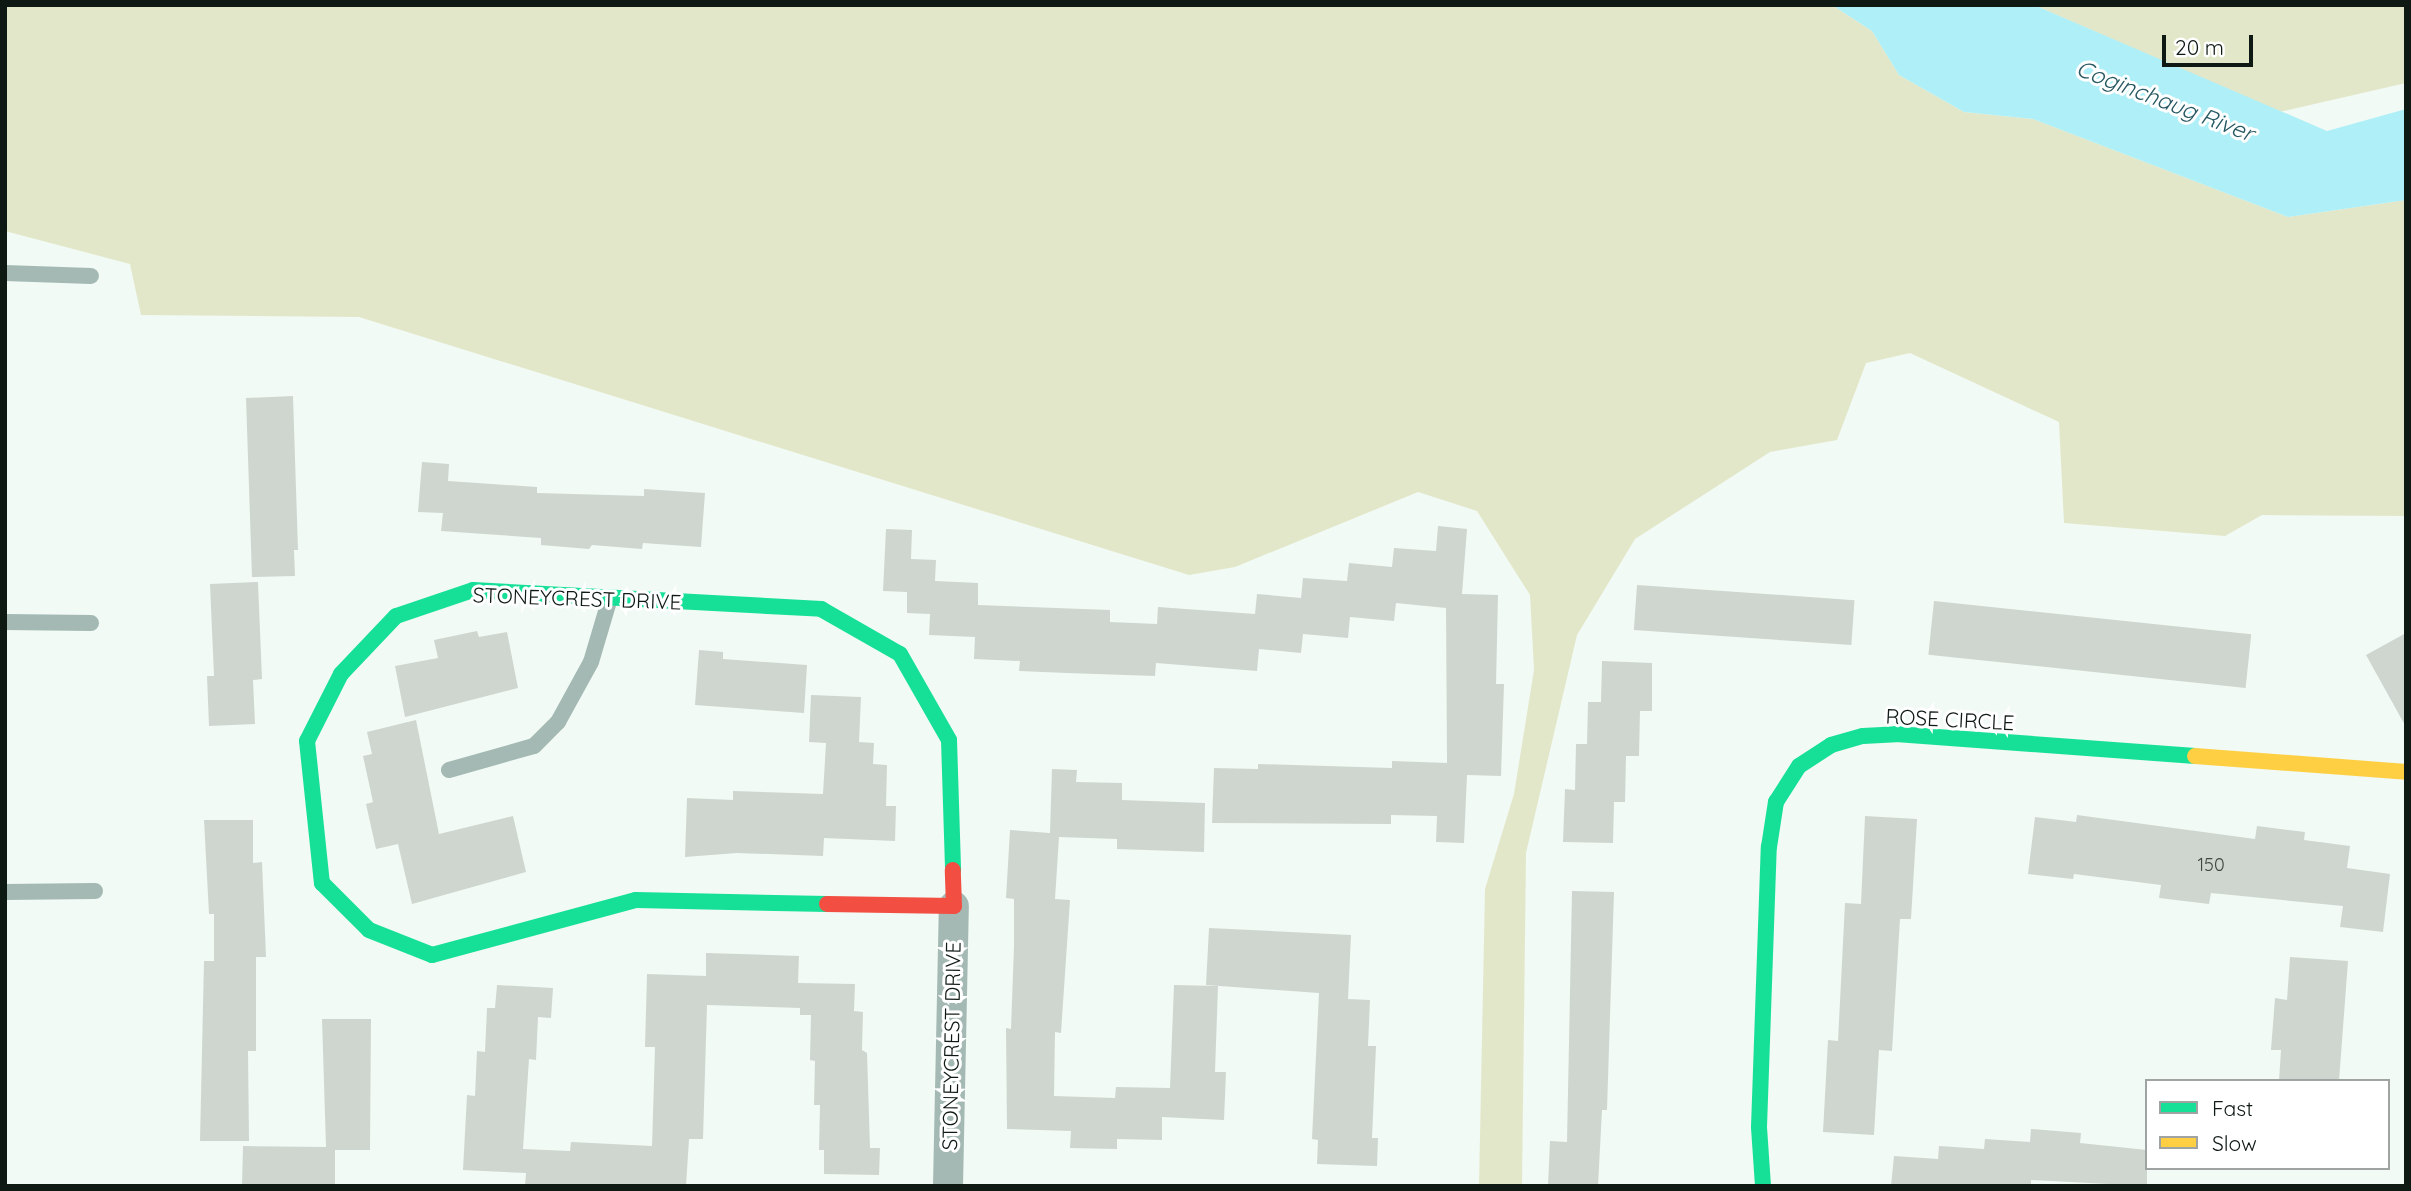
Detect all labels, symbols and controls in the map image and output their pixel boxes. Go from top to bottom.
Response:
scale bar [2166,21,2257,65]
text: 20 m [2175,34,2224,60]
water label: Coginchaug River [2072,54,2258,148]
street label: STONEYCREST DRIVE [472,582,682,614]
street label: ROSE CIRCLE [1885,703,2015,735]
house number: 150 [2197,854,2225,876]
street label: STONEYCREST DRIVE [937,941,965,1151]
legend [2145,1079,2390,1170]
text: Fast [2212,1095,2253,1121]
text: Slow [2212,1130,2257,1156]

